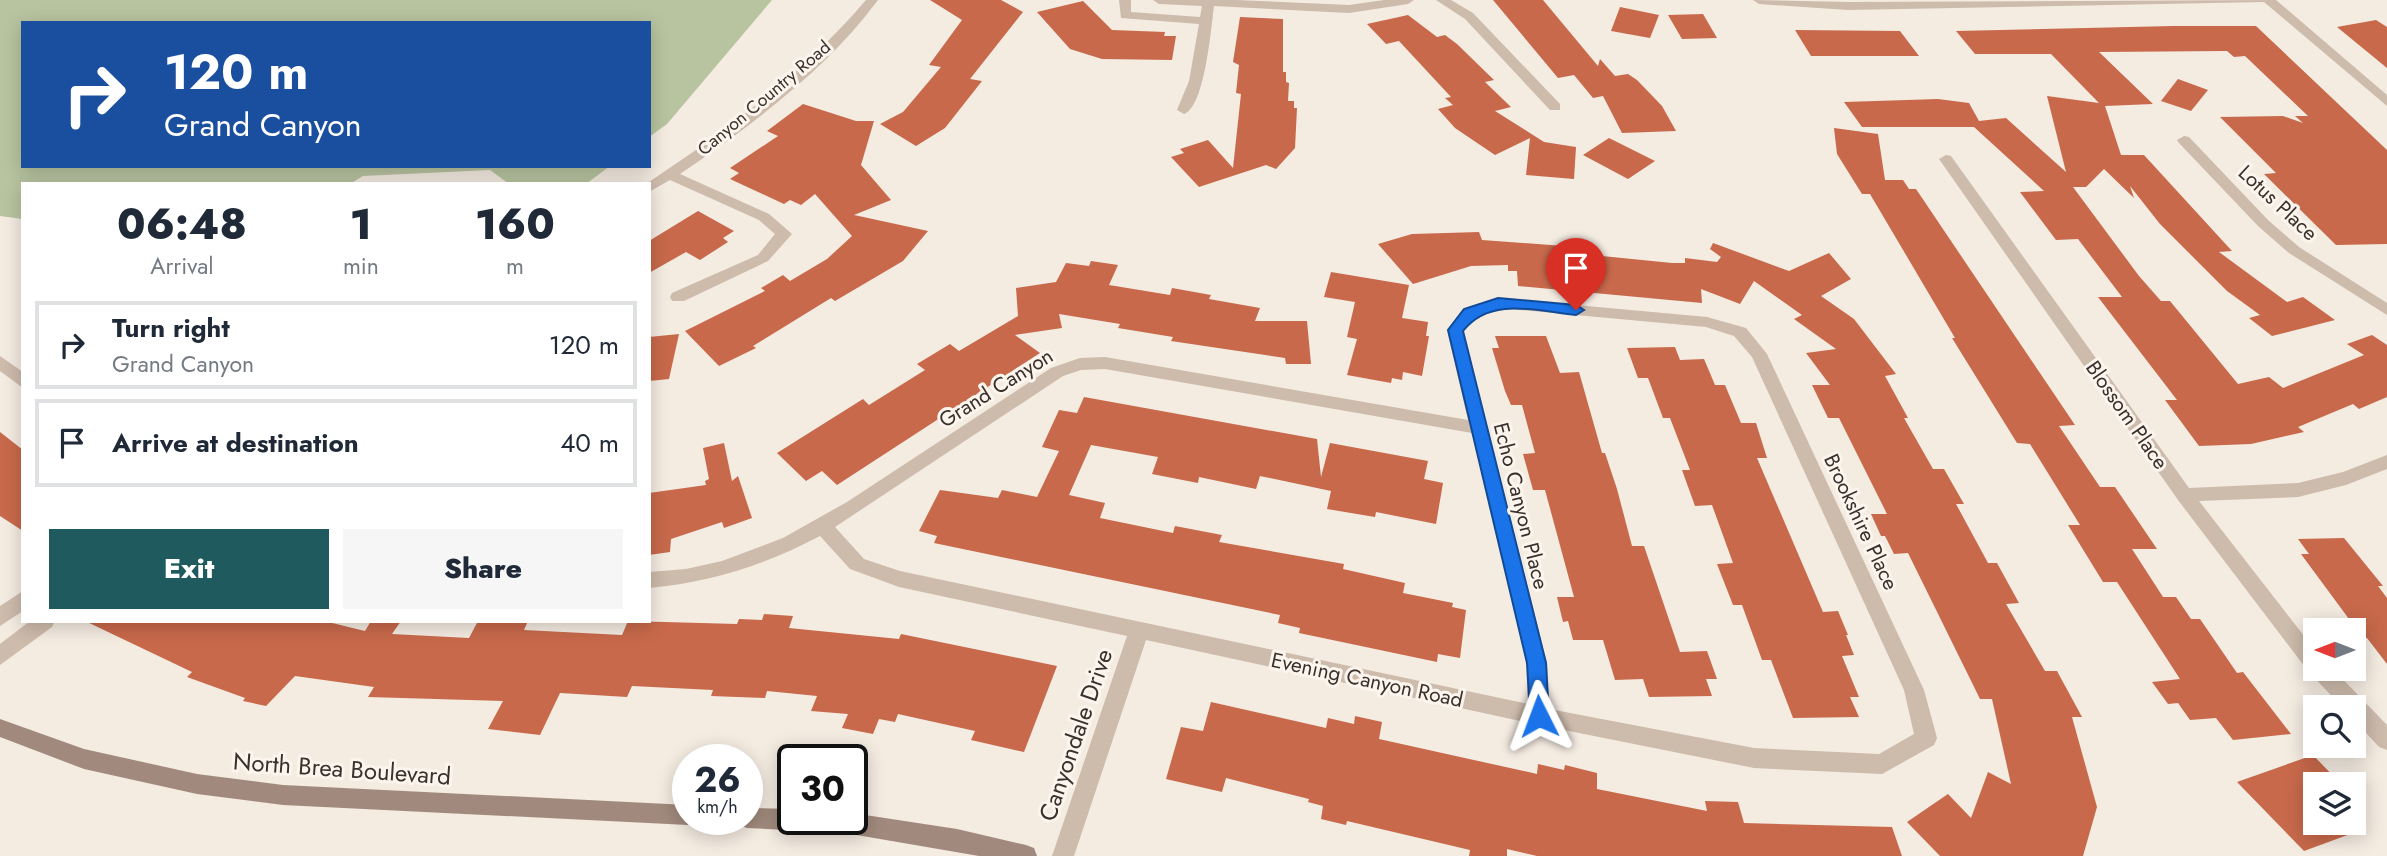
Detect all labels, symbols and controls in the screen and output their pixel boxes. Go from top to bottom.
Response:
street label: Canyon Country Road [692,34,836,162]
text: 120 m [164,37,308,107]
icon: right [49,49,140,140]
text: Grand Canyon [164,102,362,148]
street label: Lotus Place [2232,158,2325,248]
text: 06:48 [117,194,247,255]
text: 1 [350,194,372,255]
text: 160 [475,194,555,255]
pin [1546,238,1606,310]
text: Arrival [150,249,214,283]
text: min [343,249,379,283]
text: m [506,249,524,283]
icon: arrive [1557,249,1595,287]
text: Turn right [112,309,230,347]
icon: right [53,326,91,364]
text: 120 m [549,326,619,364]
street label: Grand Canyon [933,341,1059,435]
text: Grand Canyon [112,347,254,381]
street label: Blossom Place [2078,355,2176,476]
street label: Echo Canyon Place [1486,420,1556,593]
icon: arrive [53,424,91,462]
text: Arrive at destination [112,424,359,462]
text: 40 m [560,424,619,462]
street label: Brookshire Place [1816,449,1906,595]
button: Exit [49,529,329,609]
button: Share [343,529,623,609]
north arrow [2303,618,2366,681]
map controls [2303,618,2366,835]
street label: Canyondale Drive [1030,644,1121,826]
street label: Evening Canyon Road [1268,645,1466,715]
position arrow [1502,679,1576,753]
button: search [2303,695,2366,758]
street label: North Brea Boulevard [232,743,452,794]
speed limit sign: 30 [777,744,868,835]
text: 26 [694,755,741,805]
button: layers [2303,772,2366,835]
text: km/h [697,794,738,820]

